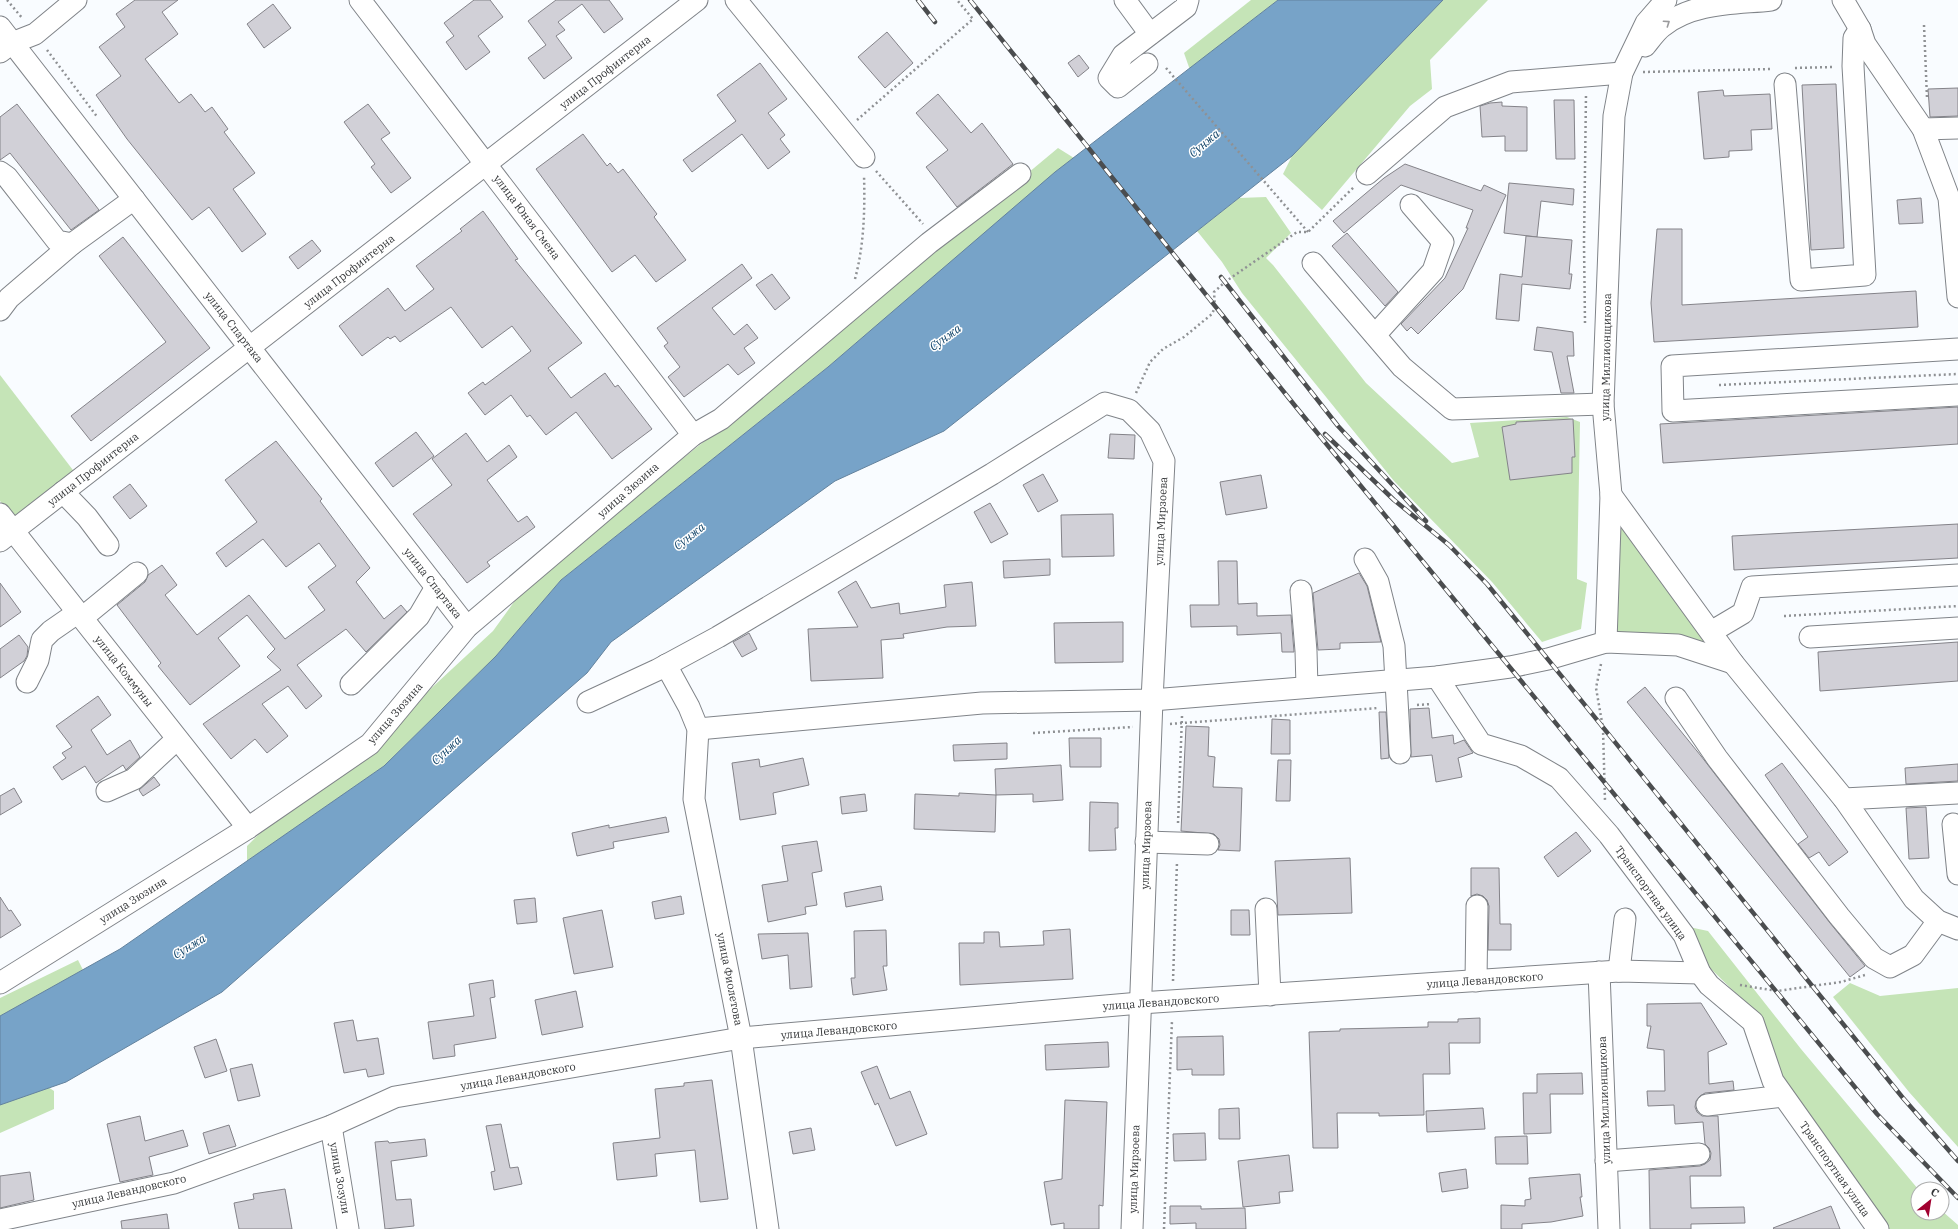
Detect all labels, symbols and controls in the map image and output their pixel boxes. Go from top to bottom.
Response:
one-way arrow [1663,20,1670,28]
street label: улица Профинтерна [557,32,653,112]
water label: Сунжа [1185,125,1223,160]
street label: улица Юная Смена [490,172,564,262]
street label: улица Профинтерна [301,231,397,311]
street label: улица Спартака [202,289,266,365]
street label: улица Миллионщикова [1598,293,1614,421]
water label: Сунжа [926,320,964,354]
street label: улица Профинтерна [45,429,141,509]
street label: улица Зюзина [594,460,662,520]
street label: улица Мирзоева [1152,476,1170,566]
water label: Сунжа [670,519,708,553]
street label: улица Спартака [401,545,465,621]
street label: улица Коммуны [92,632,156,710]
street label: улица Зюзина [365,679,425,747]
water label: Сунжа [428,732,465,768]
street label: улица Мирзоева [1137,800,1155,890]
street label: Транспортная улица [1612,843,1690,943]
street label: улица Зюзина [97,874,169,926]
water label: Сунжа [170,930,209,962]
street label: улица Фиолетова [714,931,746,1027]
street label: улица Левандовского [1426,969,1544,991]
street label: улица Левандовского [1102,991,1220,1013]
street label: улица Левандовского [780,1018,898,1042]
street label: улица Миллионщикова [1595,1036,1613,1164]
street label: улица Левандовского [459,1059,577,1093]
street label: Транспортная улица [1797,1119,1873,1219]
street label: улица Мирзоева [1125,1124,1143,1214]
street label: улица Зозули [327,1141,353,1215]
street label: улица Левандовского [71,1171,187,1211]
north arrow [1910,1181,1950,1221]
text: С [1928,1184,1942,1200]

